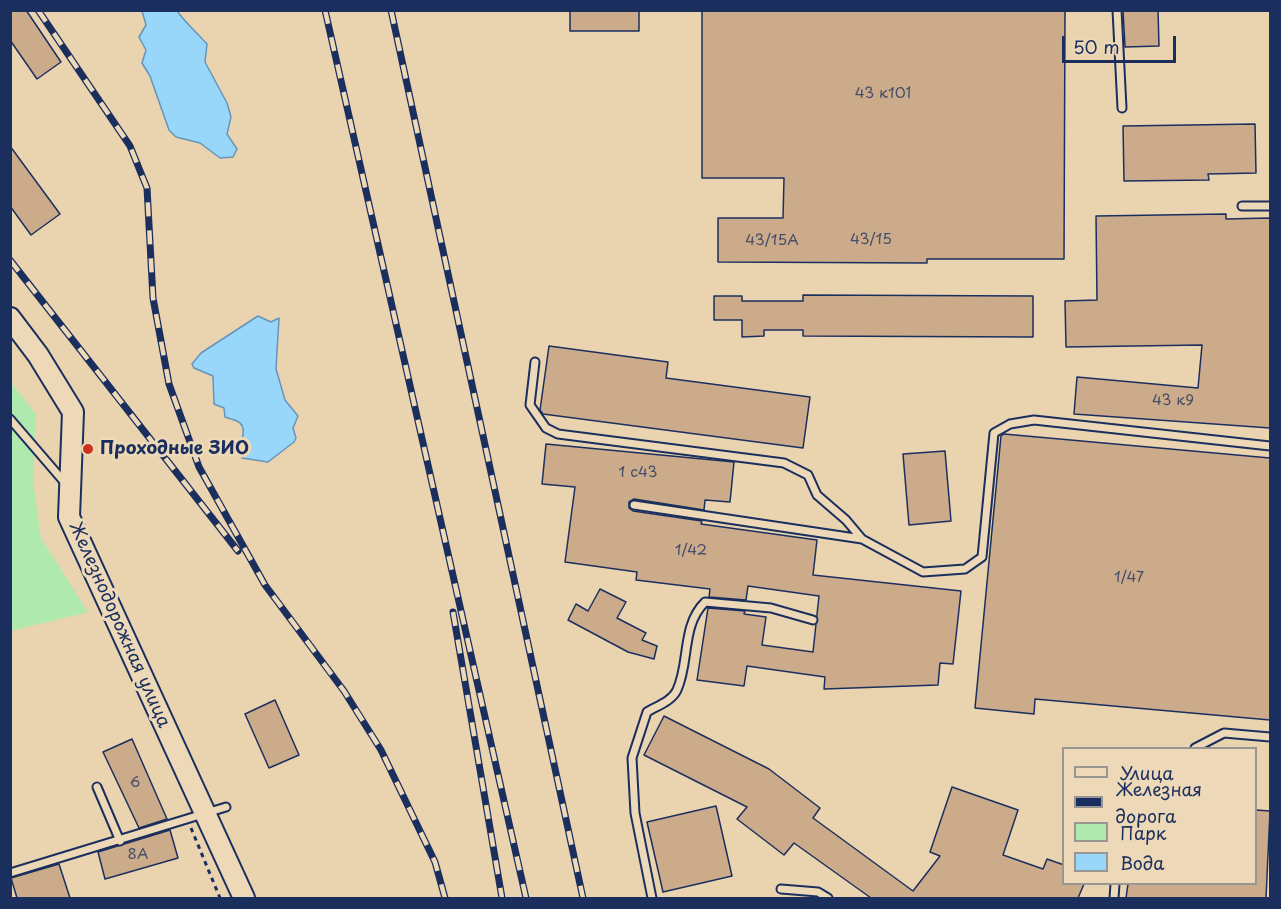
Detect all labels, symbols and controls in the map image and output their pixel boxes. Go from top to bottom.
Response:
scale bar [1065,24,1179,62]
text: 50 m [1073,33,1120,60]
house number: 43 к101 [855,85,911,103]
house number: 43/15 [850,231,892,249]
house number: 43/15А [745,232,799,250]
house number: 43 к9 [1152,392,1194,410]
place label: Проходные ЗИО [100,438,249,460]
marker: Проходные ЗИО [81,442,95,456]
house number: 1 с43 [619,464,657,482]
street label: Железнодорожная улица [64,519,174,731]
house number: 1/42 [675,542,707,560]
house number: 1/47 [1114,569,1144,587]
legend [1062,747,1257,885]
text: Улица [1120,759,1174,786]
house number: 6 [130,774,140,792]
text: Железная дорога [1115,775,1202,829]
text: Парк [1120,819,1166,846]
house number: 8А [128,846,148,864]
text: Вода [1120,849,1165,876]

